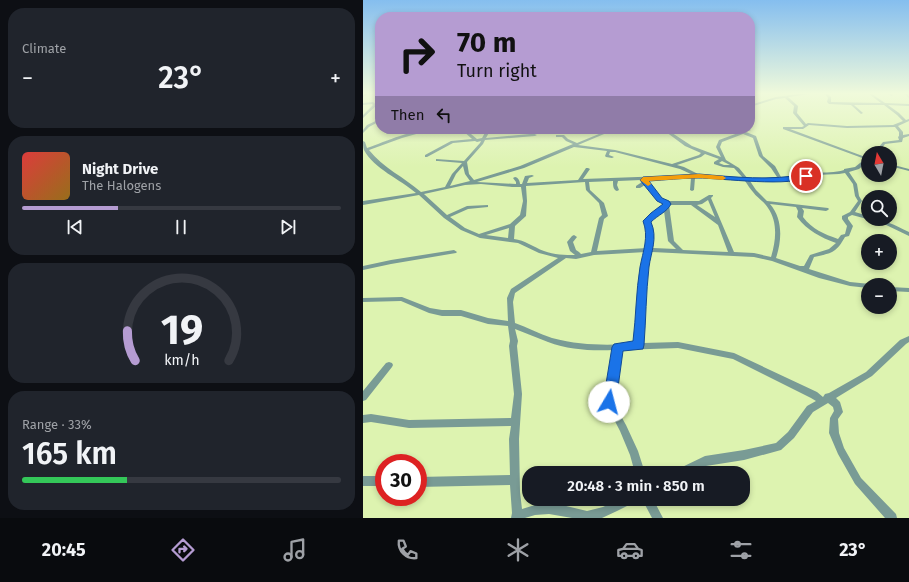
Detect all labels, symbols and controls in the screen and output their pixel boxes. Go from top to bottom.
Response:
text: 70 m [457,26,516,59]
icon: right [391,28,443,80]
text: Climate [22,41,66,56]
text: 23° [158,60,205,96]
text: Turn right [457,60,537,82]
text: − [22,65,33,92]
text: + [330,65,341,92]
icon: left [433,104,455,126]
text: Then [391,106,425,124]
north arrow [861,146,897,182]
map controls [861,146,897,314]
pin [789,159,823,193]
text: Night Drive [82,160,158,178]
icon: arrive [795,165,817,187]
text: The Halogens [82,178,161,193]
button: search [861,190,897,226]
icon: previous [64,216,86,238]
icon: pause [170,216,192,238]
icon: next [277,216,299,238]
button: + [861,234,897,270]
button: − [861,278,897,314]
text: 19 [160,305,203,355]
text: km/h [164,351,199,368]
position arrow [588,381,630,423]
text: Range · 33% [22,417,92,432]
text: 165 km [22,436,117,472]
speed limit sign: 30 [375,454,427,506]
text: 20:48 · 3 min · 850 m [567,477,705,495]
icon: directions [169,536,197,564]
icon: music [281,536,309,564]
icon: phone [393,536,421,564]
icon: climate [504,536,532,564]
icon: car [616,536,644,564]
icon: filters [727,536,755,564]
text: 20:45 [42,539,86,561]
text: 23° [839,539,867,561]

